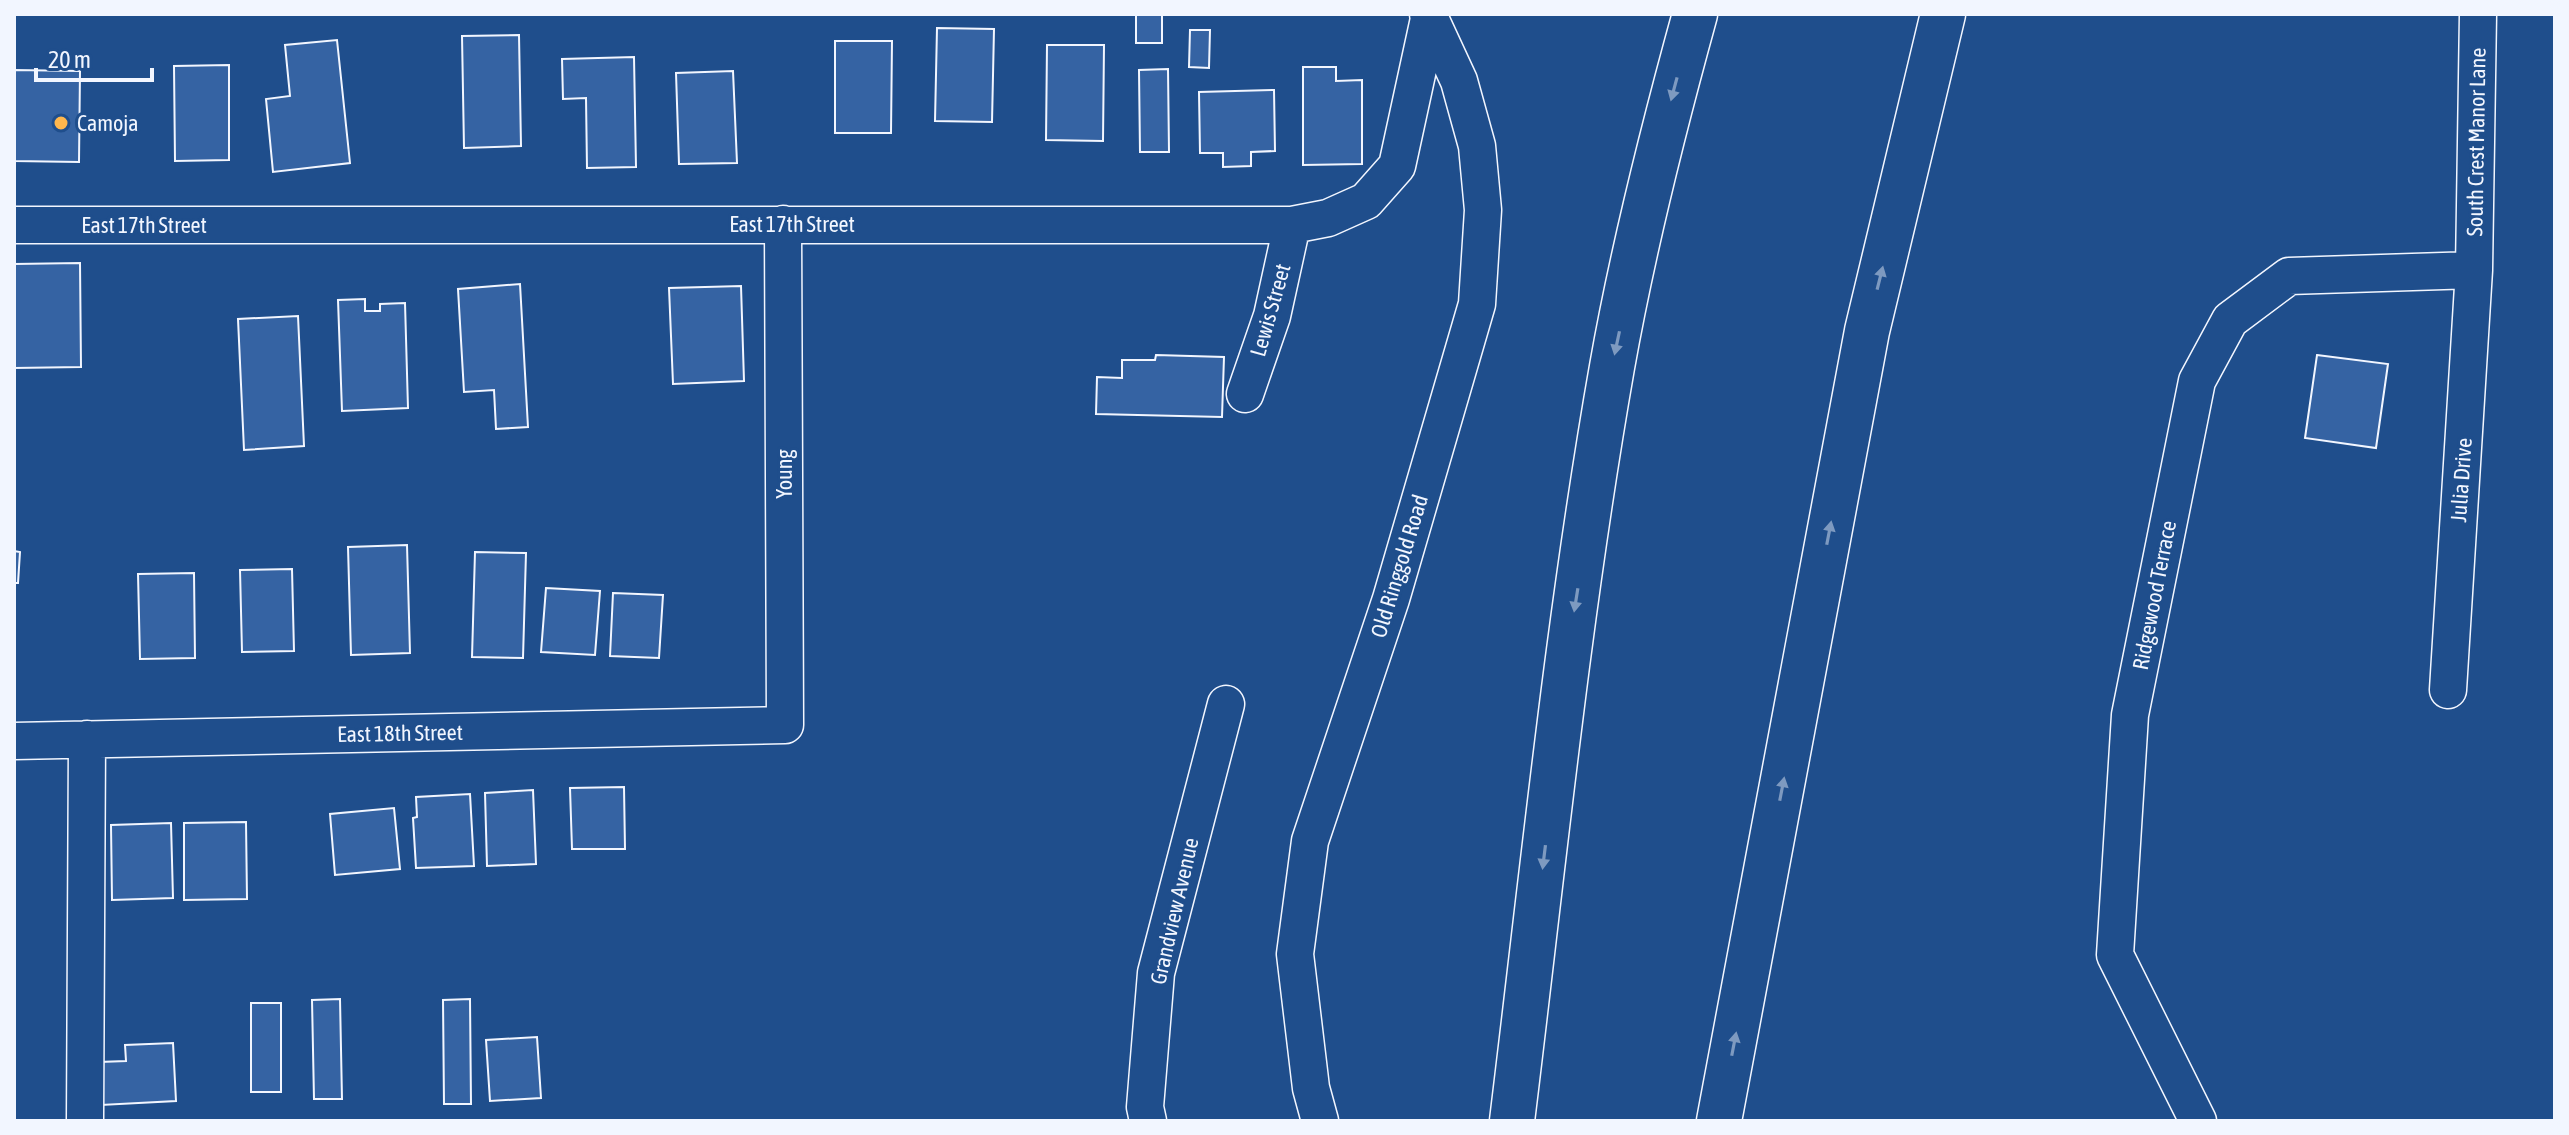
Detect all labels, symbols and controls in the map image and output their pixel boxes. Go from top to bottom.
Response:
scale bar [36,32,152,82]
text: 20 m [48,46,91,73]
street label: South Crest Manor Lane [2461,47,2491,237]
one-way arrow [1667,78,1680,102]
place label: Camoja [77,110,139,136]
marker: Camoja [52,114,70,132]
street label: East 17th Street [729,211,855,237]
street label: East 17th Street [81,212,207,238]
street label: Lewis Street [1244,261,1296,359]
one-way arrow [1874,266,1887,291]
one-way arrow [1610,330,1623,355]
street label: Julia Drive [2445,437,2477,523]
street label: Young [771,449,797,499]
street label: Old Ringgold Road [1365,491,1433,641]
street label: Ridgewood Terrace [2127,518,2181,672]
one-way arrow [1824,520,1836,545]
one-way arrow [1569,587,1582,612]
street label: East 18th Street [337,719,463,747]
one-way arrow [1776,776,1788,801]
street label: Grandview Avenue [1144,835,1204,987]
one-way arrow [1537,845,1550,870]
one-way arrow [1728,1032,1740,1057]

